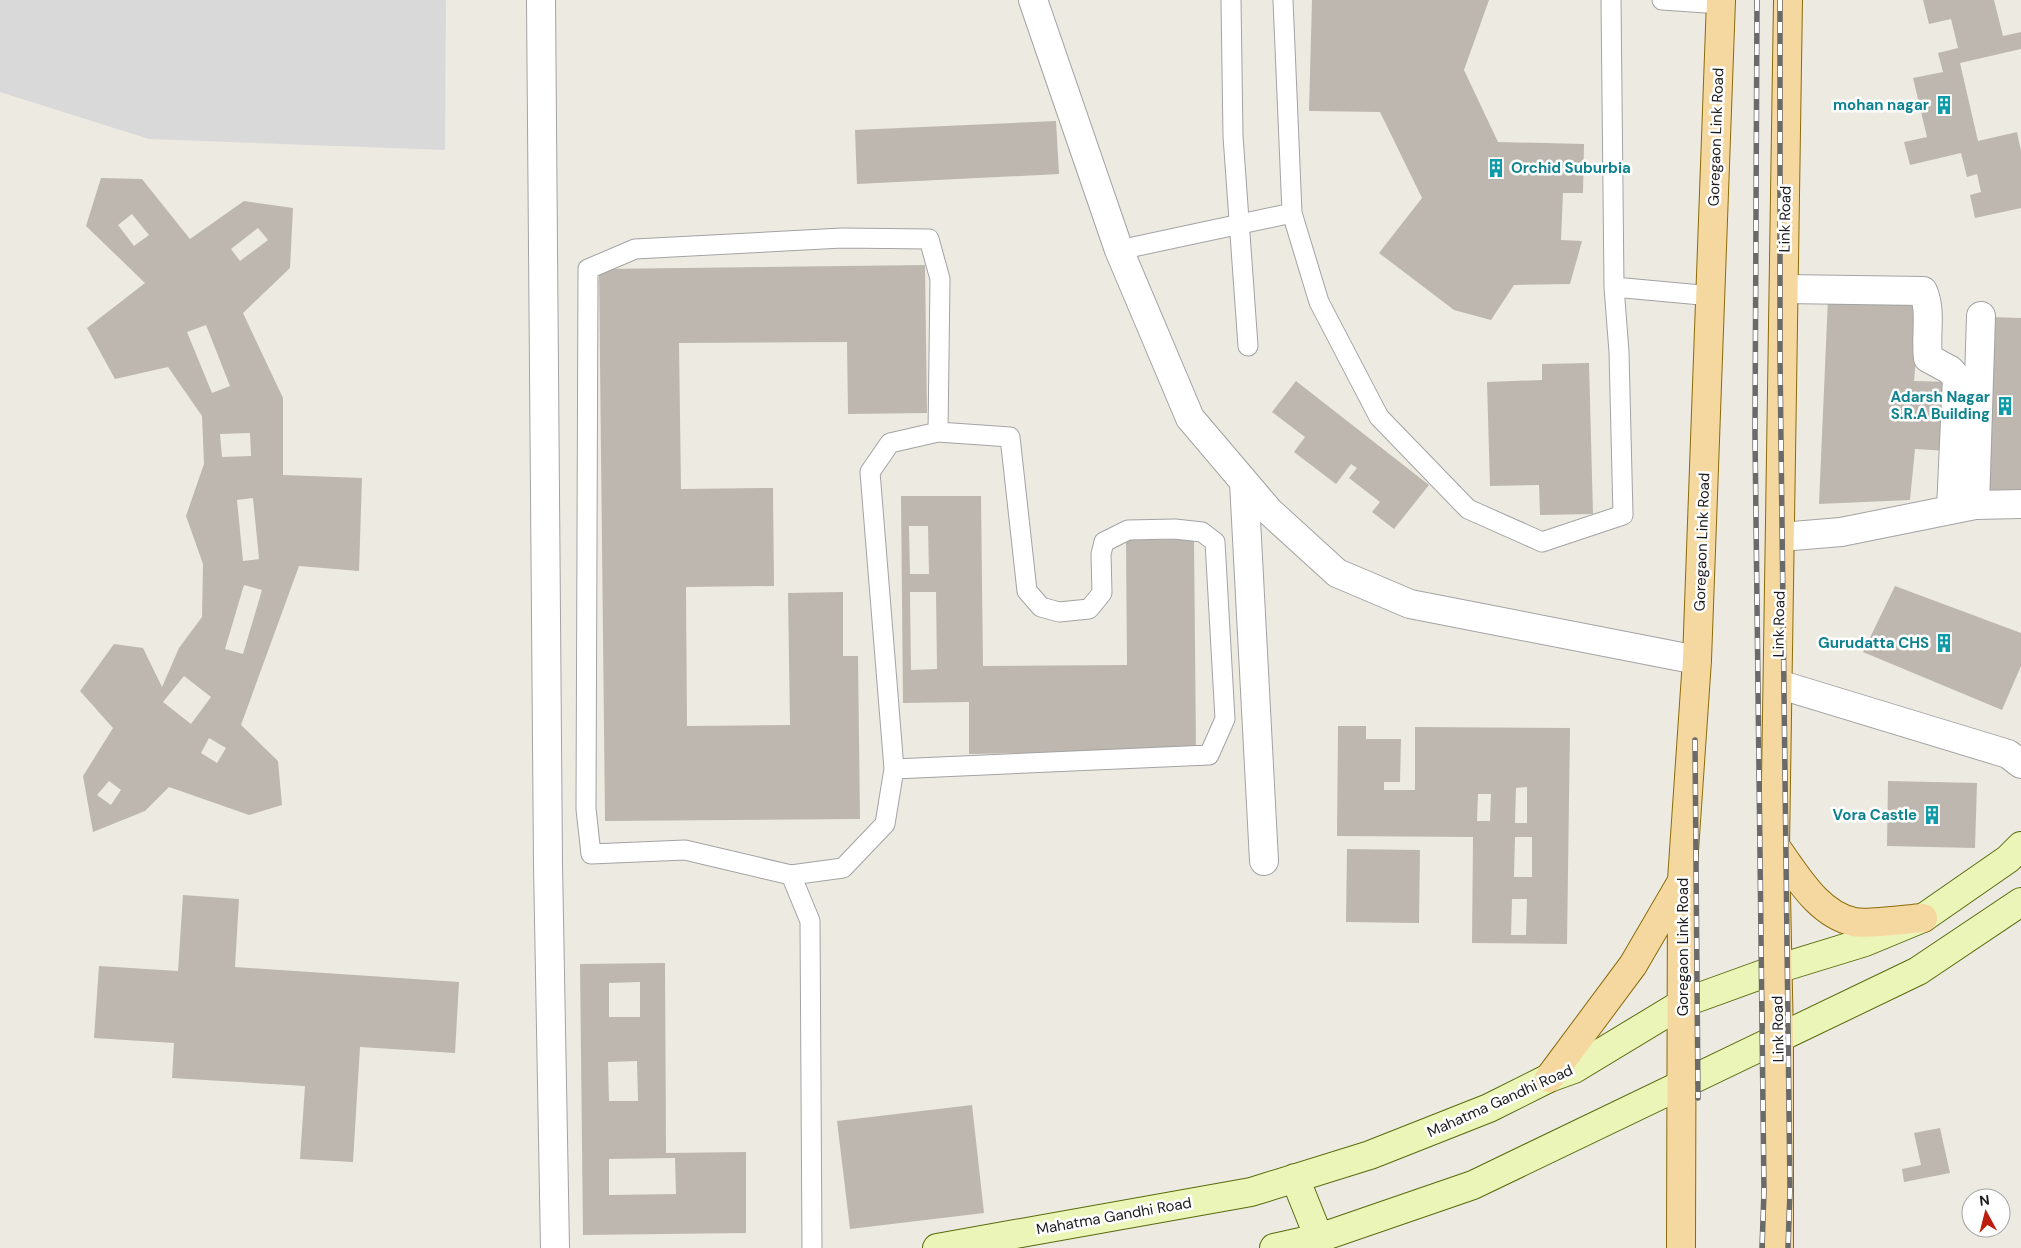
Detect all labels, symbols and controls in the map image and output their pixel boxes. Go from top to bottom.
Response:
street label: Goregaon Link Road [1704,67,1728,207]
building icon: mohan nagar [1933,94,1955,116]
place label: mohan nagar [1833,95,1929,115]
building icon: Orchid Suburbia [1485,157,1507,179]
place label: Orchid Suburbia [1511,158,1631,178]
street label: Link Road [1774,186,1796,252]
place label: Adarsh Nagar S.R.A Building [1891,387,1990,424]
building icon: Adarsh Nagar S.R.A Building [1994,395,2016,417]
street label: Goregaon Link Road [1690,472,1714,612]
street label: Link Road [1768,591,1790,657]
building icon: Gurudatta CHS [1933,632,1955,654]
place label: Gurudatta CHS [1818,633,1929,653]
building icon: Vora Castle [1921,804,1943,826]
place label: Vora Castle [1833,805,1917,825]
street label: Goregaon Link Road [1673,878,1693,1016]
street label: Link Road [1767,996,1789,1062]
street label: Mahatma Gandhi Road [1424,1060,1576,1142]
north arrow [1961,1188,2011,1238]
text: N [1978,1191,1991,1210]
street label: Mahatma Gandhi Road [1035,1192,1193,1240]

